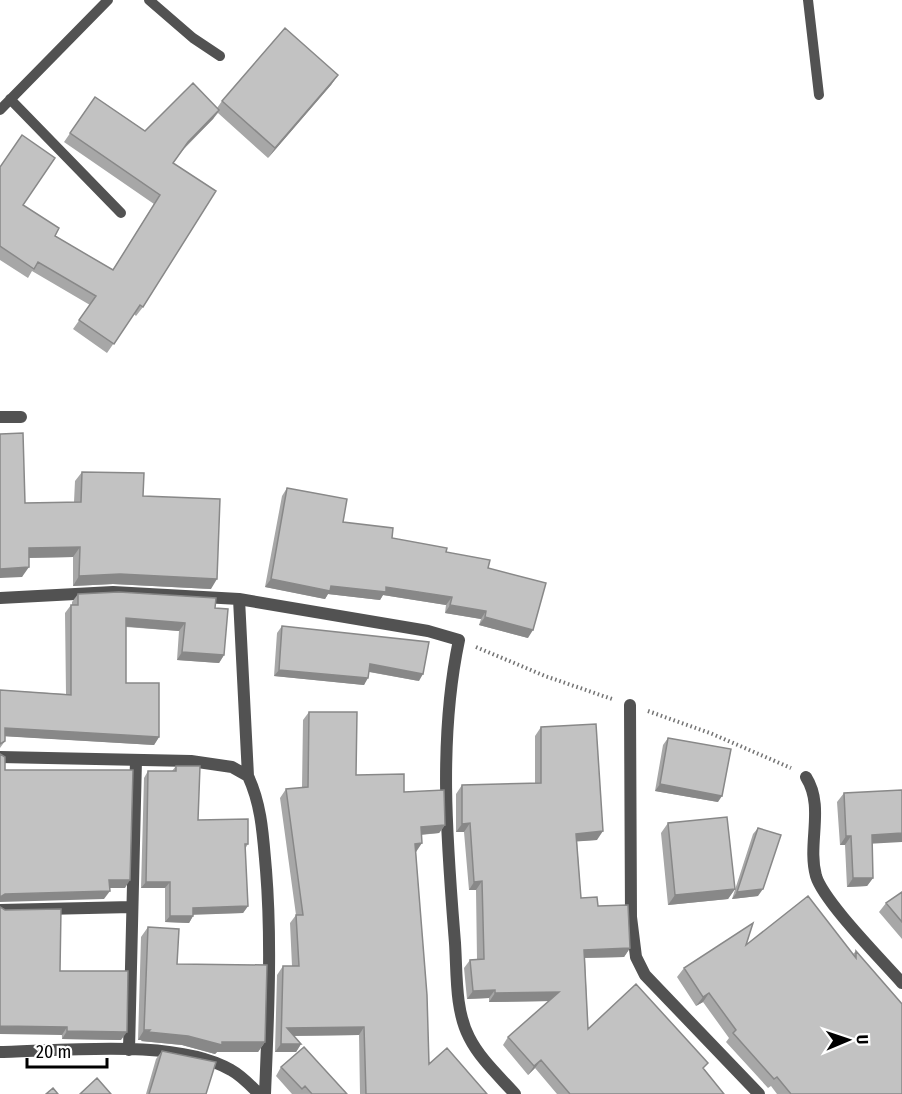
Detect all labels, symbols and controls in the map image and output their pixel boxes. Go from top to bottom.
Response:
north arrow [818,1010,878,1070]
scale bar [27,1031,106,1069]
text: U [853,1034,872,1045]
text: 20 m [36,1041,71,1063]

